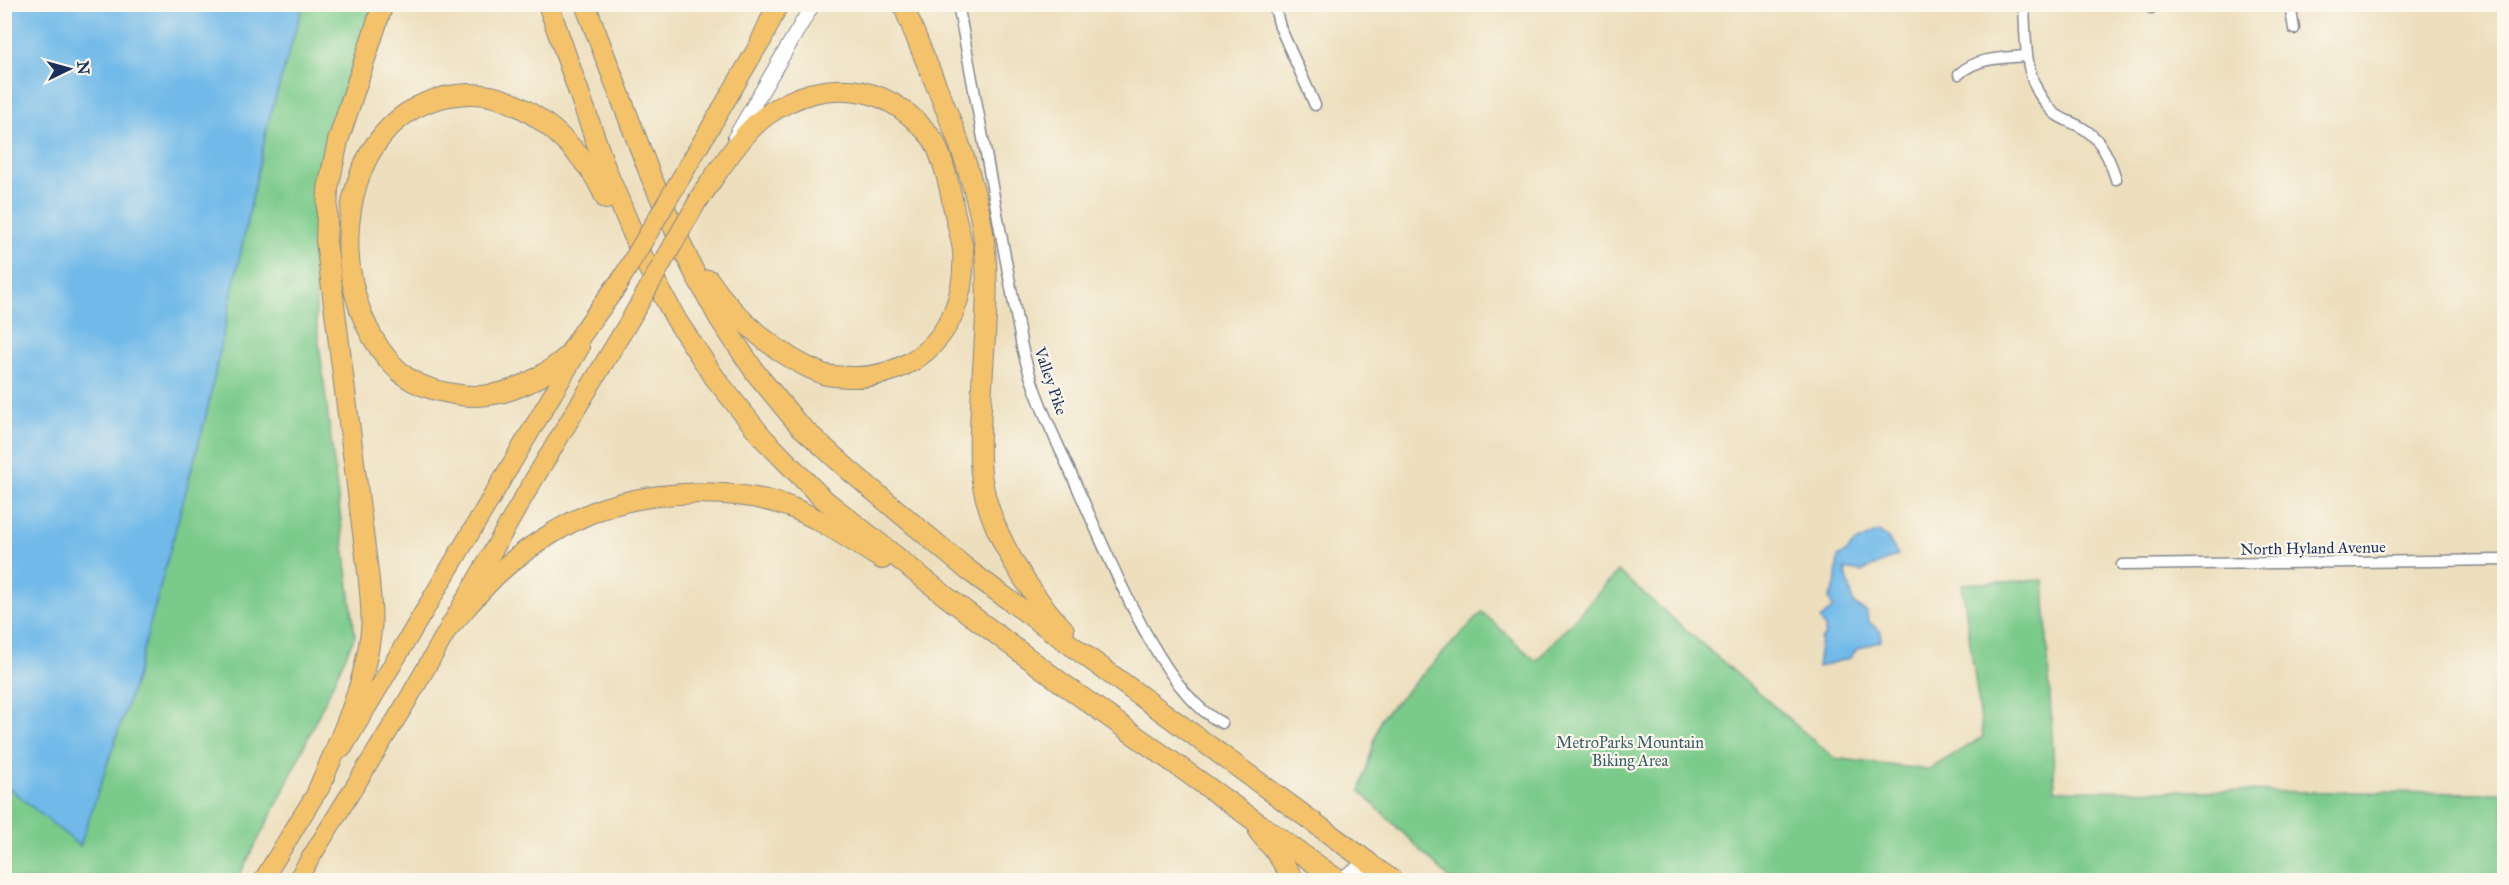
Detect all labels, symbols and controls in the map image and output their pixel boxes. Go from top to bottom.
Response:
north arrow [39,39,99,99]
text: N [73,60,94,76]
street label: Valley Pike [1030,344,1072,418]
street label: North Hyland Avenue [2240,537,2386,559]
park label: MetroParks Mountain Biking Area [1556,733,1704,771]

